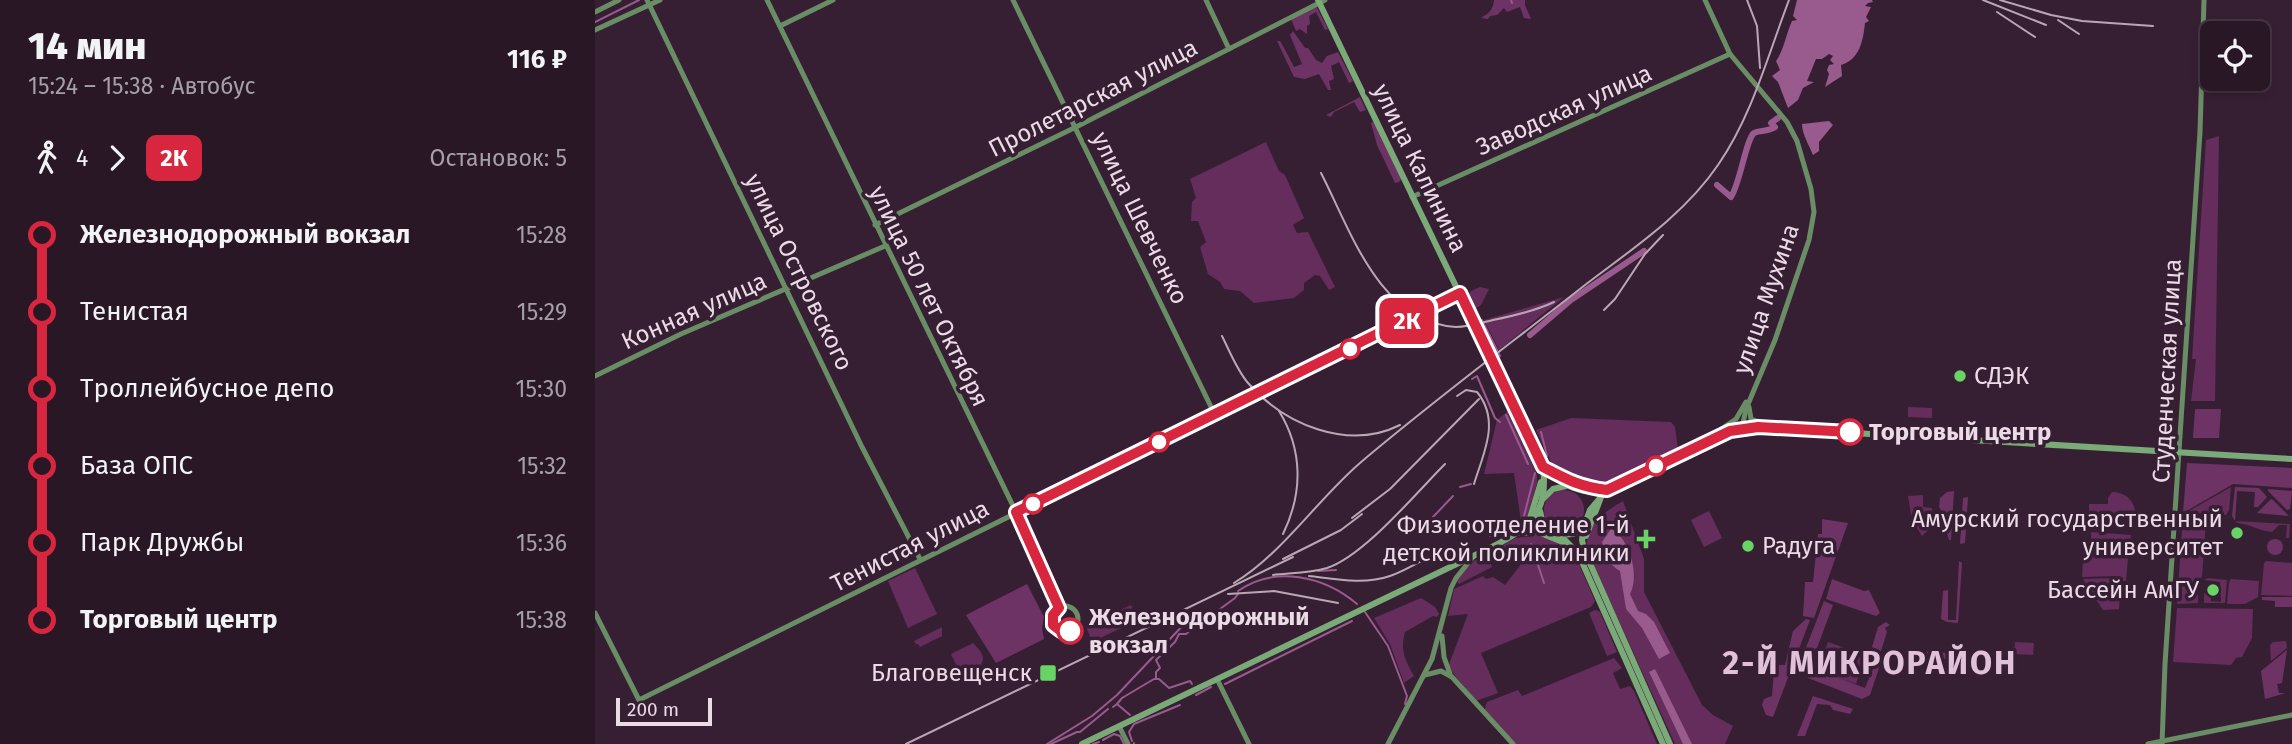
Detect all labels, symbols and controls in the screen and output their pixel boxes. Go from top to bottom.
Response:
map controls [2200,21,2270,91]
button: locate [2200,21,2270,91]
text: 14 мин [28,23,147,69]
street label: Пролетарская улица [984,33,1202,163]
text: 116 ₽ [507,44,567,75]
street label: Заводская улица [1472,59,1656,161]
text: 15:24 – 15:38 · Автобус [28,72,256,100]
street label: улица Калинина [1367,79,1473,257]
street label: улица Шевченко [1086,127,1194,309]
icon: walk [28,139,66,177]
icon: forward [98,139,136,177]
text: 4 [76,144,88,172]
text: 2К [160,144,188,172]
text: Остановок: 5 [430,144,567,172]
street label: улица Островского [739,169,859,375]
street label: улица 50 лет Октября [863,181,995,411]
text: Железнодорожный вокзал [80,219,410,250]
street label: улица Мухина [1727,220,1805,378]
text: 15:28 [516,221,567,249]
street label: Студенческая улица [2147,258,2187,484]
street label: Конная улица [617,267,771,355]
text: Тенистая [80,296,189,327]
text: 15:29 [517,298,567,326]
line badge: 2К [1375,298,1439,344]
text: 2К [1393,307,1421,335]
unlabelled marker [1340,339,1360,359]
place label: СДЭК [1974,362,2029,390]
marker: СДЭК [1952,368,1968,384]
text: Троллейбусное депо [80,373,334,404]
text: 15:30 [515,375,567,403]
place label: Торговый центр [1869,418,2051,446]
marker: Торговый центр [1837,419,1863,445]
unlabelled marker [1149,432,1169,452]
text: База ОПС [80,450,193,481]
text: 15:32 [517,452,567,480]
unlabelled marker [1646,456,1666,476]
street label: Тенистая улица [826,494,994,598]
unlabelled marker [1023,494,1043,514]
place label: Амурский государственный университет [1911,505,2223,561]
place label: Физиоотделение 1-й детской поликлиники [1383,511,1630,567]
marker: Амурский государственный университет [2229,525,2245,541]
text: Парк Дружбы [80,527,244,558]
text: 15:36 [516,529,567,557]
marker: Физиоотделение 1-й детской поликлиники [1636,529,1656,549]
place label: Радуга [1762,532,1835,560]
marker: Радуга [1740,538,1756,554]
place label: Бассейн АмГУ [2047,576,2200,604]
marker: Бассейн АмГУ [2205,582,2221,598]
place label: Железнодорожный вокзал [1088,603,1309,659]
text: Торговый центр [80,604,277,635]
text: 15:38 [516,606,567,634]
marker: Железнодорожный вокзал [1057,618,1083,644]
district label: 2-Й МИКРОРАЙОН [1723,644,2017,682]
place label: Благовещенск [871,659,1033,687]
marker: Благовещенск [1038,663,1058,683]
scale bar [616,695,712,727]
text: 200 m [627,698,679,721]

